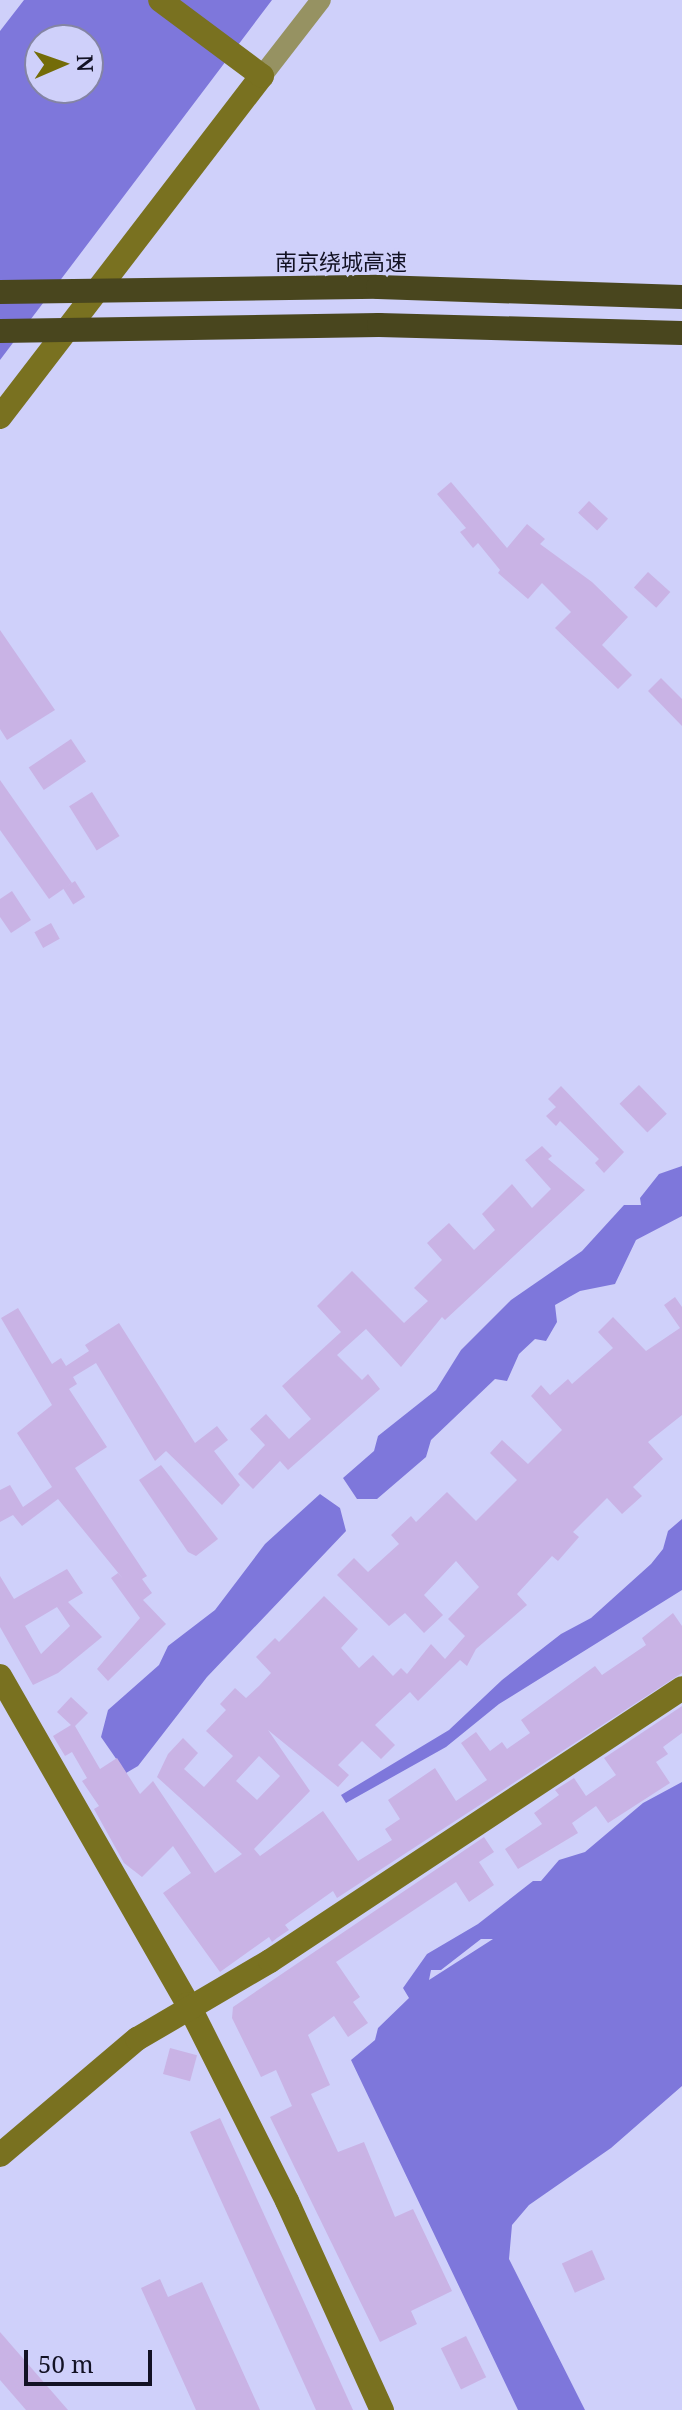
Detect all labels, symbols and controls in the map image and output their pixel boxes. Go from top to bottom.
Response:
north arrow [24,24,104,104]
text: N [71,54,101,72]
street label: 南京绕城高速 [275,249,407,275]
scale bar [28,2334,156,2384]
text: 50 m [38,2347,94,2380]

